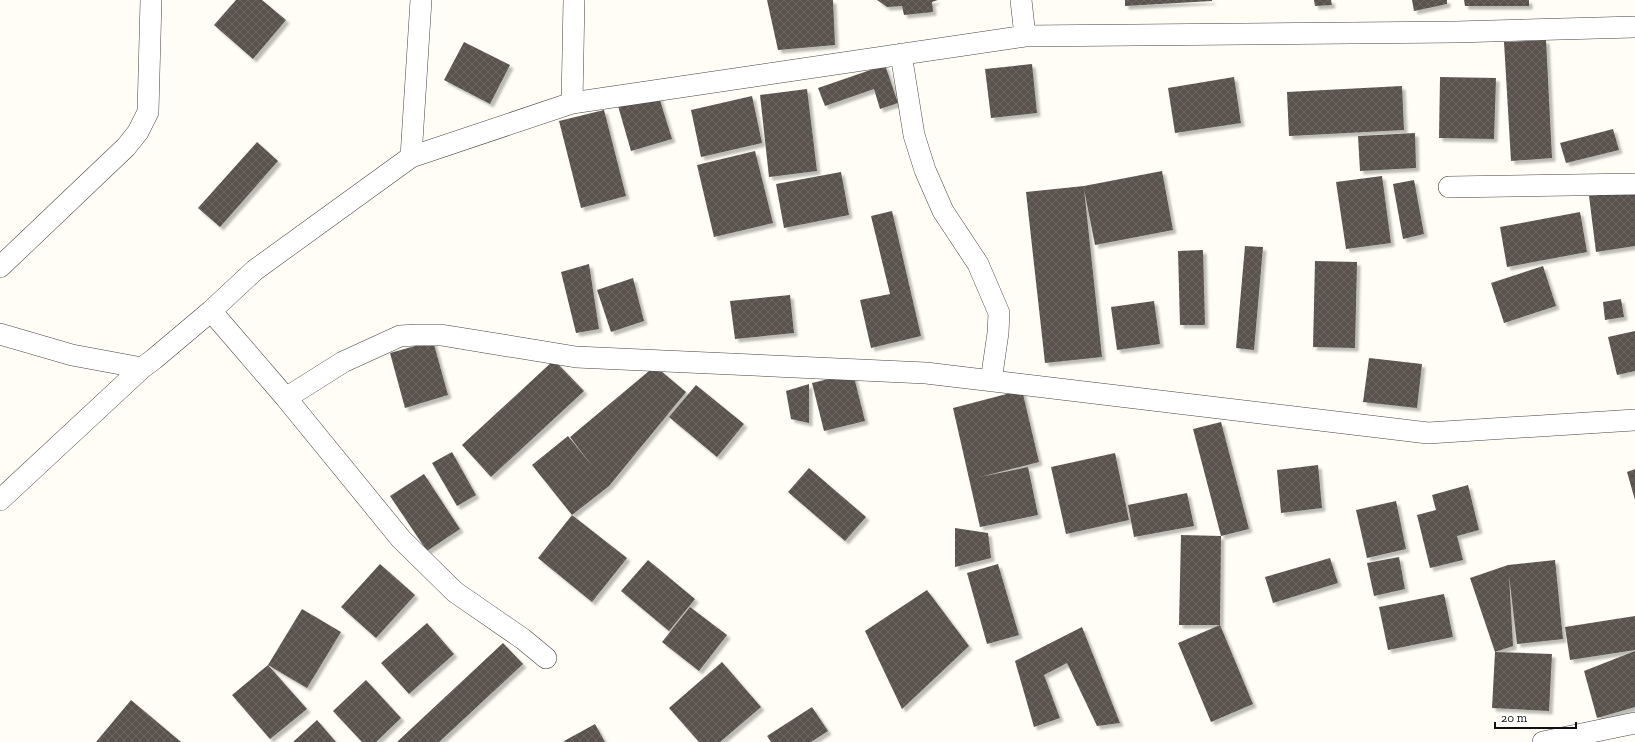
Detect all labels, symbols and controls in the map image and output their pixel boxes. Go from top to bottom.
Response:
scale bar [1495,704,1576,730]
text: 20 m [1501,711,1528,725]

